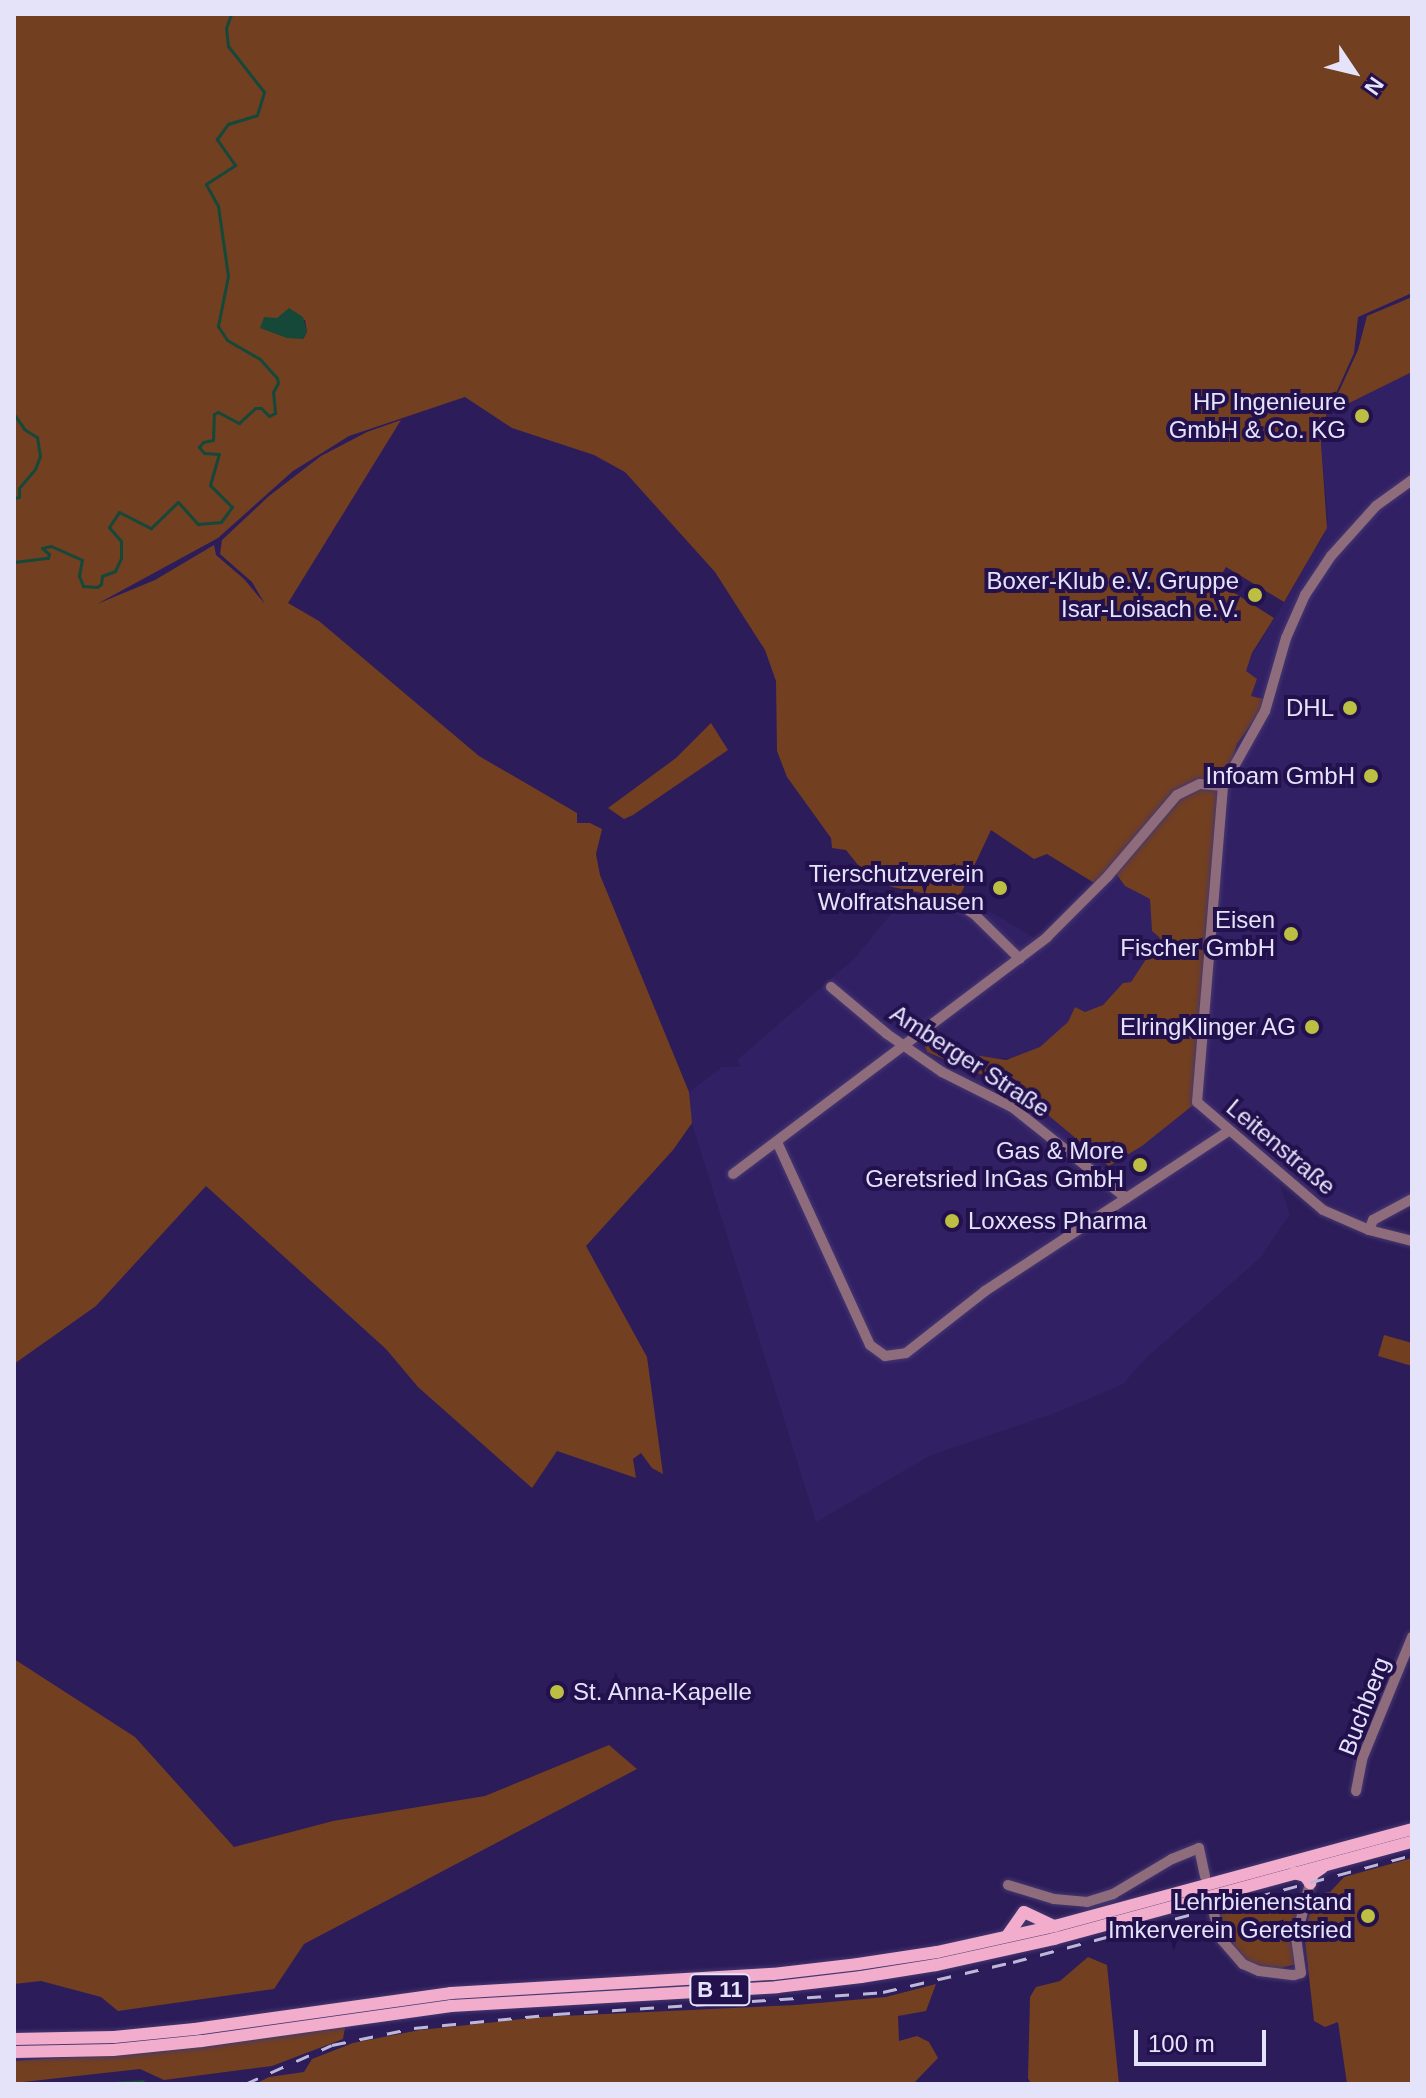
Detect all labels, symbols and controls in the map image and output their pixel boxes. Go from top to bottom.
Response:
north arrow [1314,32,1394,112]
text: N [1359,72,1389,100]
place label: HP Ingenieure GmbH & Co. KG [1169,388,1346,444]
marker: HP Ingenieure GmbH & Co. KG [1353,407,1371,425]
place label: Boxer-Klub e.V. Gruppe Isar-Loisach e.V. [986,567,1239,623]
marker: Boxer-Klub e.V. Gruppe Isar-Loisach e.V. [1246,586,1264,604]
place label: DHL [1286,694,1334,722]
marker: DHL [1341,699,1359,717]
place label: Infoam GmbH [1206,762,1355,790]
marker: Infoam GmbH [1362,767,1380,785]
place label: Tierschutzverein Wolfratshausen [809,860,984,916]
marker: Tierschutzverein Wolfratshausen [991,879,1009,897]
place label: Eisen Fischer GmbH [1120,906,1275,962]
marker: Eisen Fischer GmbH [1282,925,1300,943]
street label: Amberger Straße [885,999,1055,1123]
place label: ElringKlinger AG [1119,1013,1296,1041]
marker: ElringKlinger AG [1303,1018,1321,1036]
street label: Leitenstraße [1221,1093,1341,1201]
place label: Gas & More Geretsried InGas GmbH [865,1137,1124,1193]
marker: Gas & More Geretsried InGas GmbH [1131,1156,1149,1174]
place label: Loxxess Pharma [968,1207,1147,1235]
marker: Loxxess Pharma [943,1212,961,1230]
street label: Buchberg [1332,1653,1396,1759]
place label: St. Anna-Kapelle [573,1678,753,1706]
marker: St. Anna-Kapelle [548,1683,566,1701]
place label: Lehrbienenstand Imkerverein Geretsried [1108,1888,1352,1944]
marker: Lehrbienenstand Imkerverein Geretsried [1359,1907,1377,1925]
road number: B 11 [688,1972,752,2008]
scale bar [1138,2014,1270,2064]
text: 100 m [1148,2030,1215,2057]

